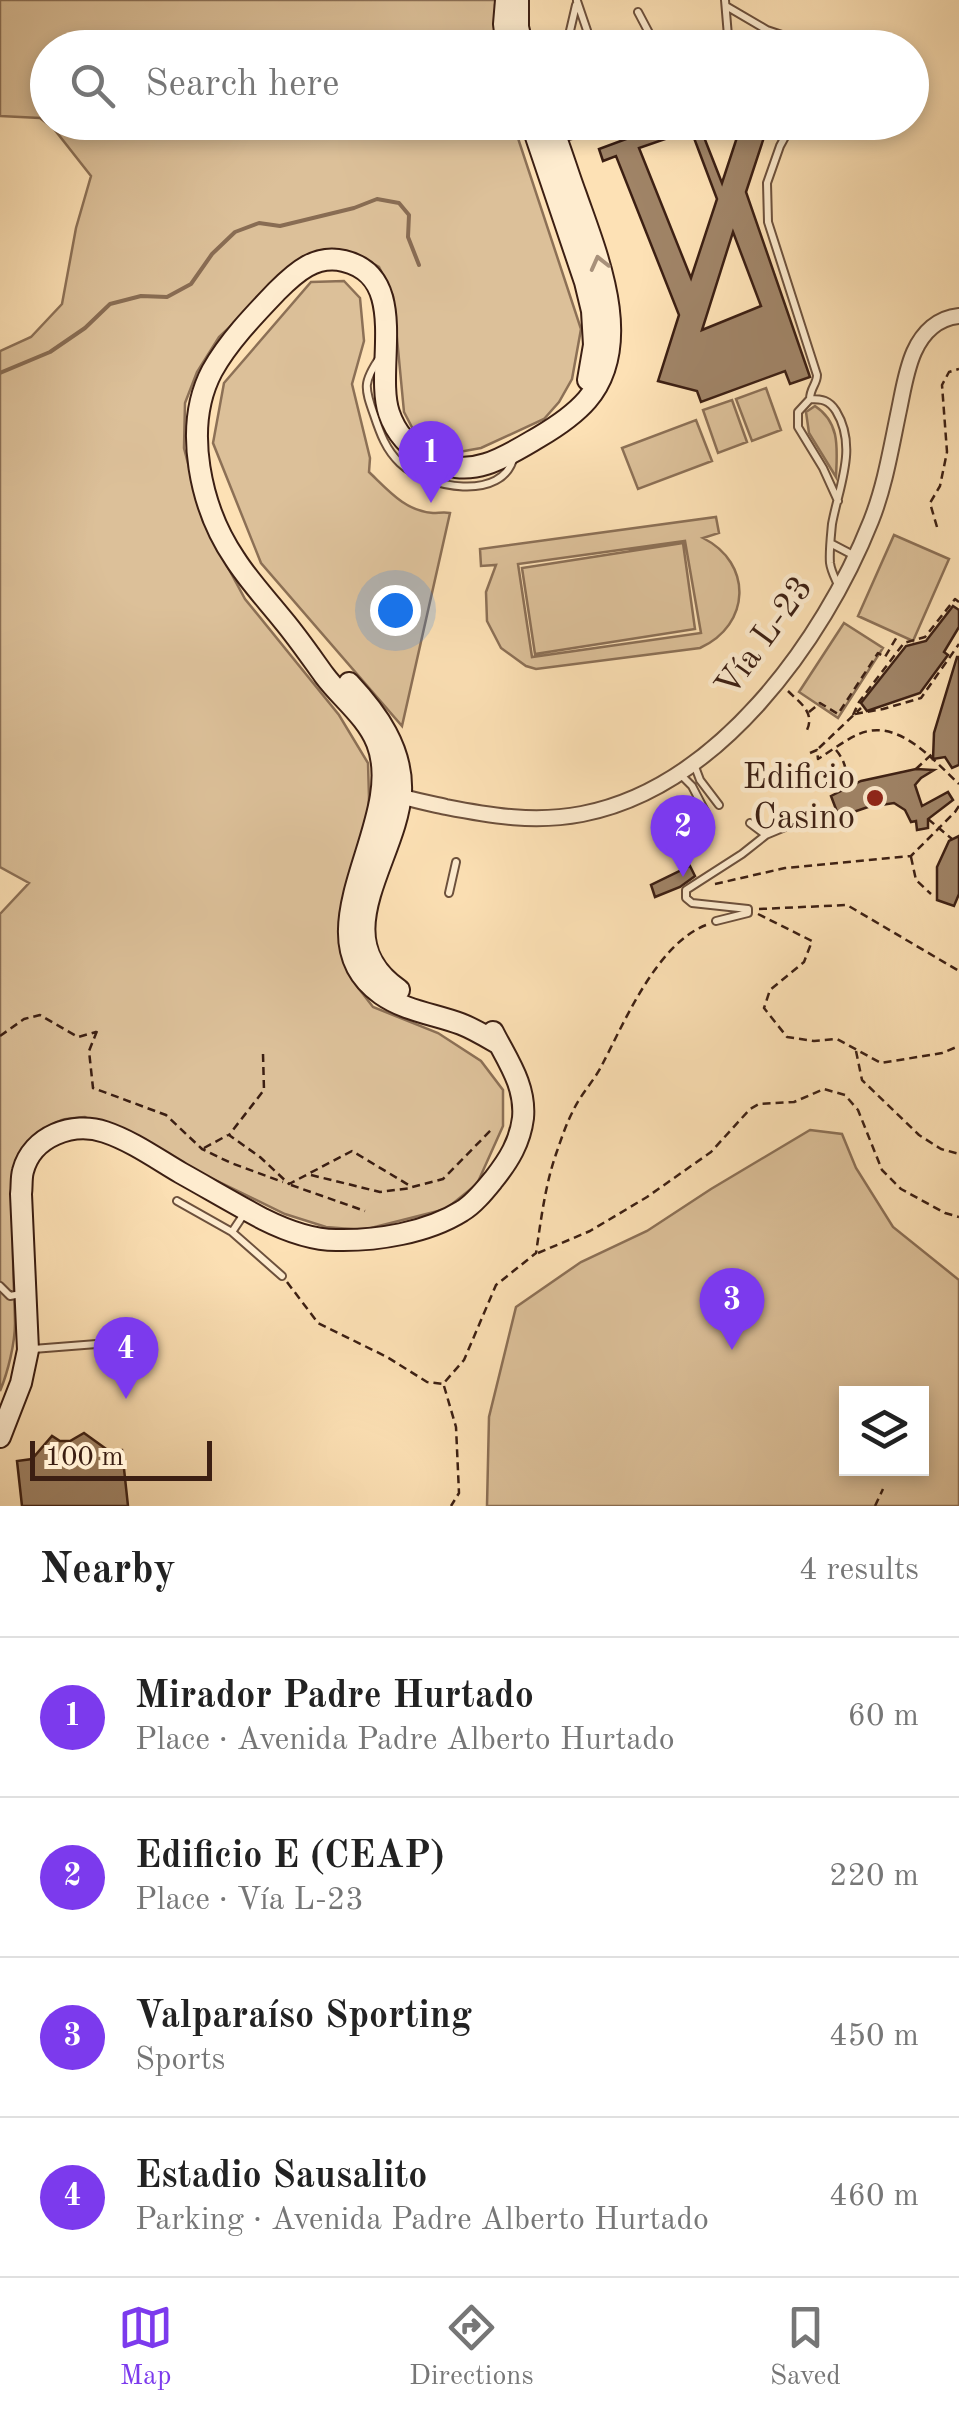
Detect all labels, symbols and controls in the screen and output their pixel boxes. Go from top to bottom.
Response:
search box [30,30,929,140]
icon: search [65,58,120,113]
text: Search here [145,66,340,104]
one-way arrow [590,254,611,272]
pin: 1 [398,420,464,503]
street label: Vía L-23 [710,570,820,704]
your location [370,585,421,636]
place label: Edificio Casino [743,761,855,836]
marker: Edificio Casino [864,787,886,809]
pin: 2 [650,794,716,877]
pin: 3 [700,1268,764,1350]
pin: 4 [94,1316,158,1399]
map controls [839,1386,929,1476]
button: layers [839,1386,929,1476]
scale bar [30,1436,212,1480]
text: 100 m [45,1444,124,1472]
text: Nearby [40,1550,176,1592]
text: 4 results [799,1555,919,1587]
text: Mirador Padre Hurtado [135,1678,534,1716]
text: 1 [63,1701,82,1733]
text: 60 m [848,1701,919,1733]
text: Place · Avenida Padre Alberto Hurtado [135,1725,675,1757]
text: Edificio E (CEAP) [135,1838,445,1876]
text: 2 [63,1861,82,1893]
text: 220 m [829,1861,919,1893]
text: Place · Vía L-23 [135,1885,364,1917]
text: Valparaíso Sporting [135,1998,472,2036]
text: 3 [63,2021,82,2053]
text: 450 m [829,2021,919,2053]
text: Sports [135,2045,226,2077]
text: Estadio Sausalito [135,2158,428,2196]
text: 4 [63,2181,82,2213]
text: 460 m [829,2181,919,2213]
text: Parking · Avenida Padre Alberto Hurtado [135,2205,709,2237]
tab: Map [118,2300,173,2395]
tab: Directions [409,2300,534,2395]
tab: Saved [770,2300,841,2395]

